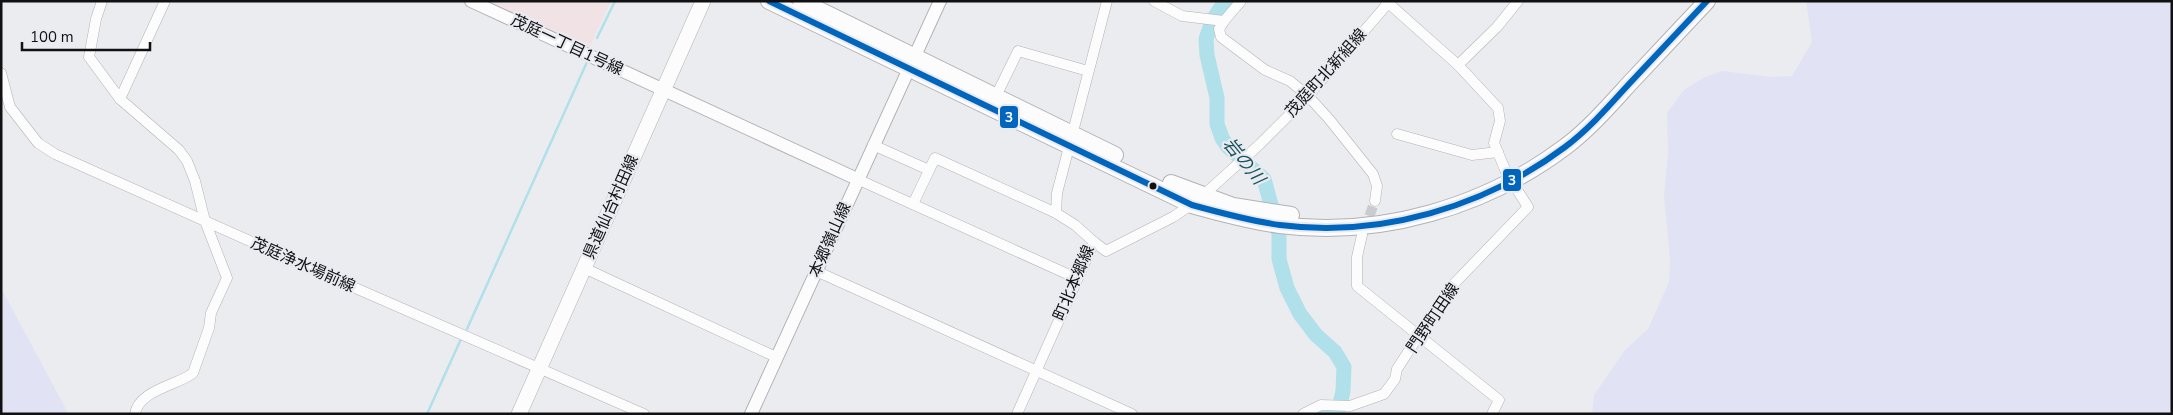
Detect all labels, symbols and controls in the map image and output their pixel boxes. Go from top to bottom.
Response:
street label: 茂庭一丁目1号線 [507,9,627,81]
scale bar [22,20,150,52]
street label: 茂庭町北新組線 [1280,24,1372,122]
text: 100 m [30,27,74,47]
line badge: 3 [999,105,1019,129]
text: 3 [1005,108,1013,127]
water label: 岩の川 [1218,132,1272,191]
street label: 県道仙台村田線 [578,151,644,263]
line badge: 3 [1502,168,1522,192]
text: 3 [1508,171,1516,190]
unlabelled marker [1148,181,1158,191]
street label: 本郷嶺山線 [804,199,856,281]
street label: 茂庭浄水場前線 [247,232,359,298]
street label: 町北本郷線 [1048,242,1100,324]
street label: 門野町田線 [1402,279,1464,357]

